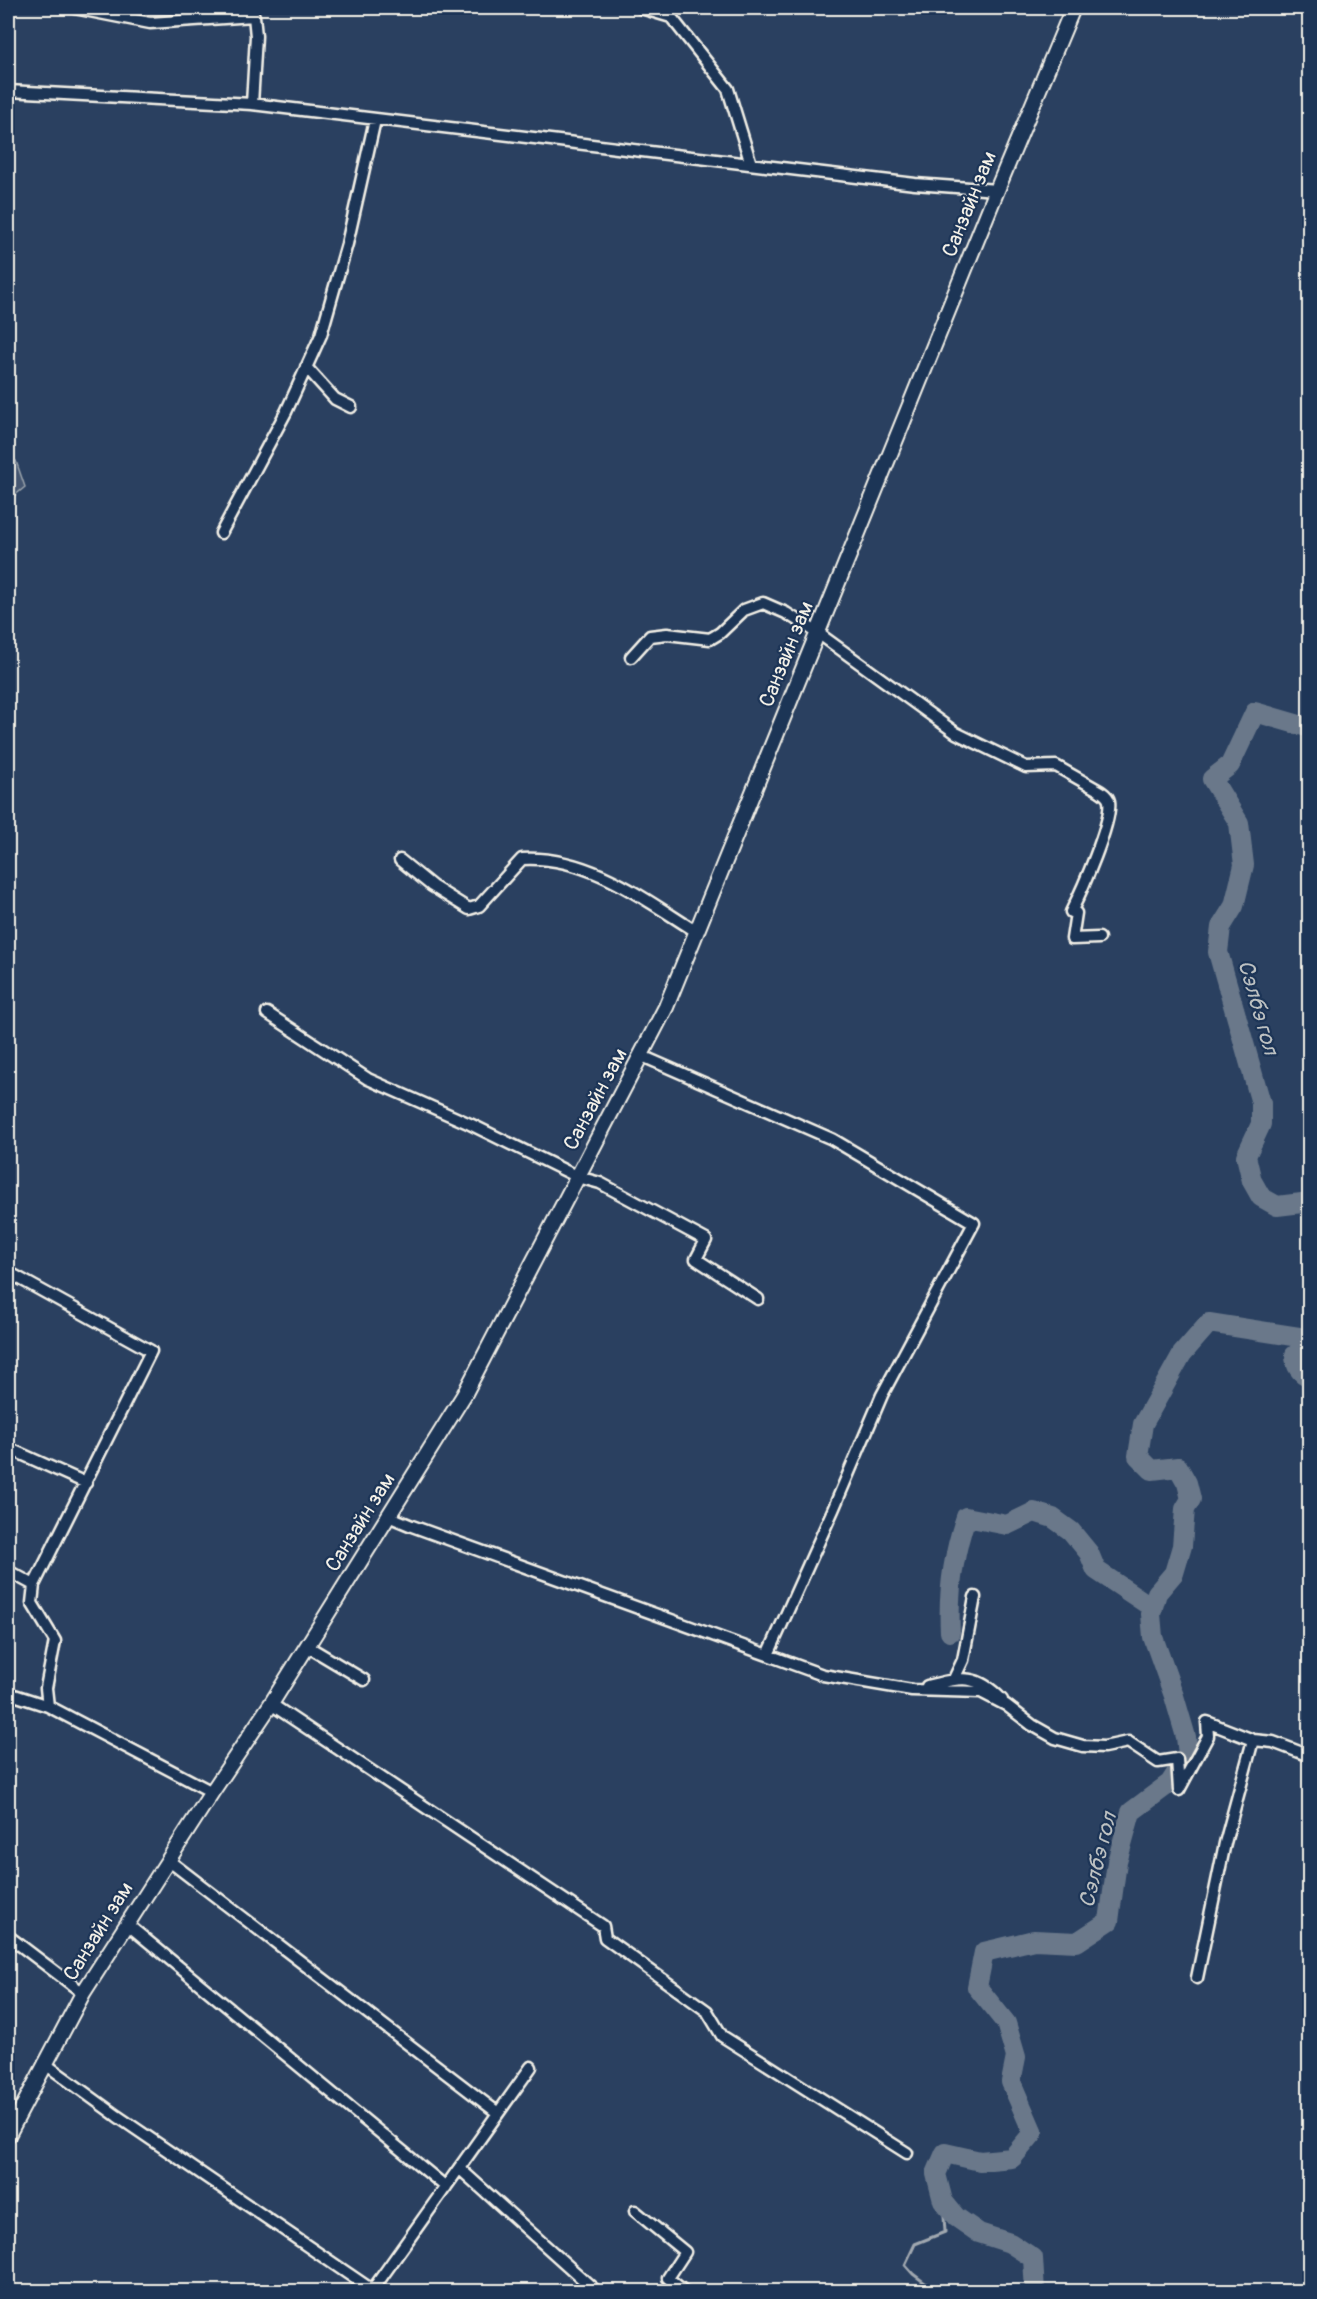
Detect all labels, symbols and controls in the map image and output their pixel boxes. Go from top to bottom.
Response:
street label: Санзайн зам [936,147,1003,261]
street label: Санзайн зам [753,597,820,711]
water label: Сэлбэ гол [1231,957,1286,1060]
street label: Санзайн зам [557,1043,634,1155]
street label: Санзайн зам [319,1468,402,1577]
water label: Сэлбэ гол [1073,1807,1124,1911]
street label: Санзайн зам [57,1877,140,1986]

